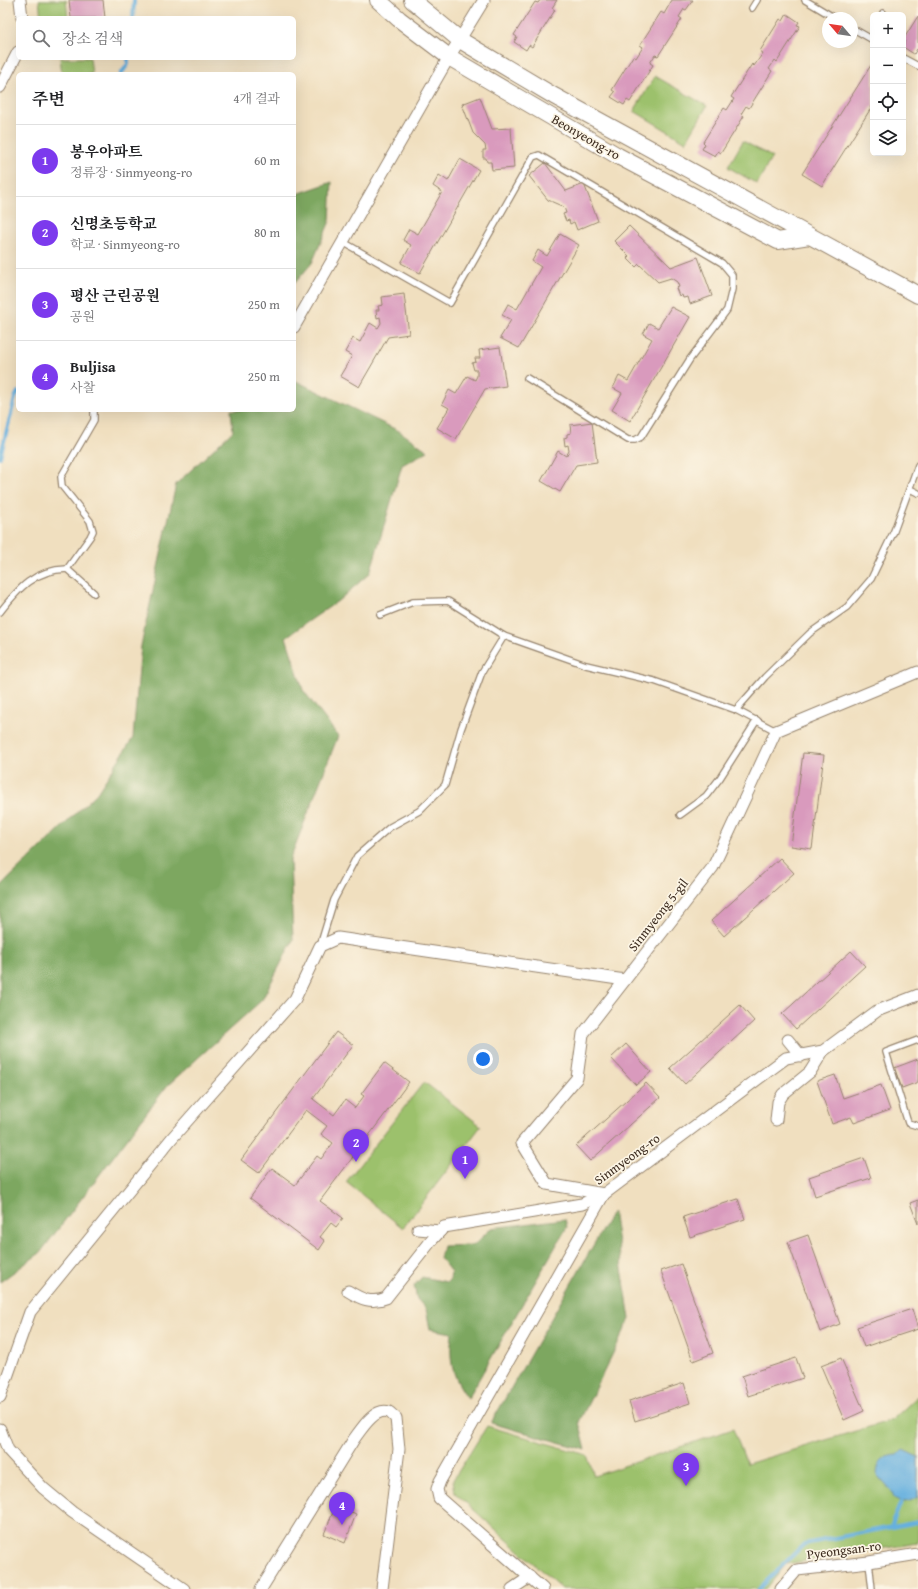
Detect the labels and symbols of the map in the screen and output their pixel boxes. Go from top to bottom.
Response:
north arrow [822,12,858,48]
street label: Beonyeong-ro [548,110,624,165]
street label: Sinmyeong 5-gil [623,874,693,956]
your location [473,1049,493,1069]
pin: 2 [343,1129,369,1162]
street label: Sinmyeong-ro [590,1129,664,1189]
pin: 1 [452,1146,478,1179]
pin: 3 [673,1453,699,1486]
pin: 4 [329,1492,355,1525]
street label: Pyeongsan-ro [806,1536,883,1564]

